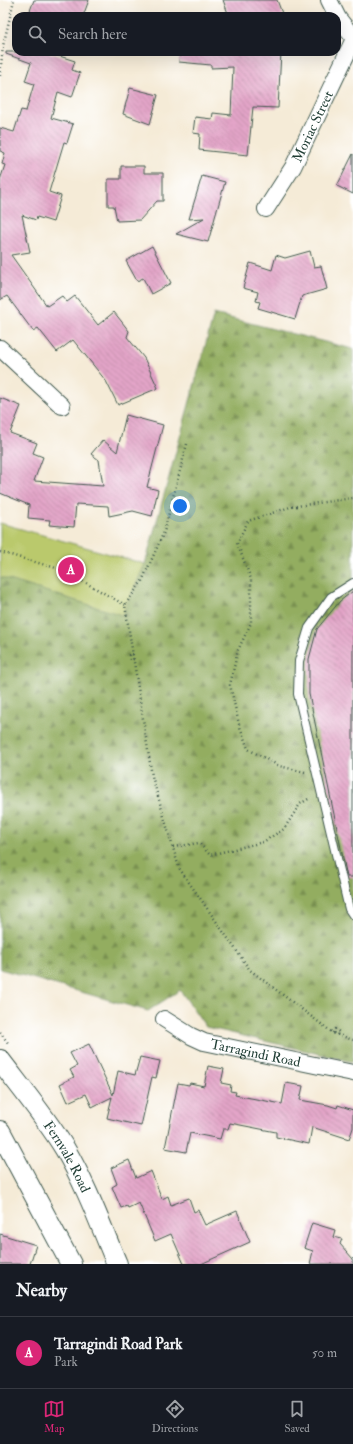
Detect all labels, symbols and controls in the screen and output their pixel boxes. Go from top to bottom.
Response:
search box [12,12,341,56]
icon: search [26,23,48,45]
text: Search here [58,25,127,44]
street label: Moriac Street [289,88,337,165]
your location [170,496,190,516]
pin: A [58,555,84,585]
street label: Tarragindi Road [209,1036,302,1071]
street label: Fernvale Road [40,1118,94,1195]
text: Nearby [16,1280,67,1301]
text: Tarragindi Road Park [54,1335,182,1354]
text: A [25,1345,33,1361]
text: 50 m [312,1345,337,1361]
text: Park [54,1354,78,1370]
tab: Map [43,1398,65,1435]
tab: Directions [152,1398,198,1435]
tab: Saved [285,1398,310,1435]

